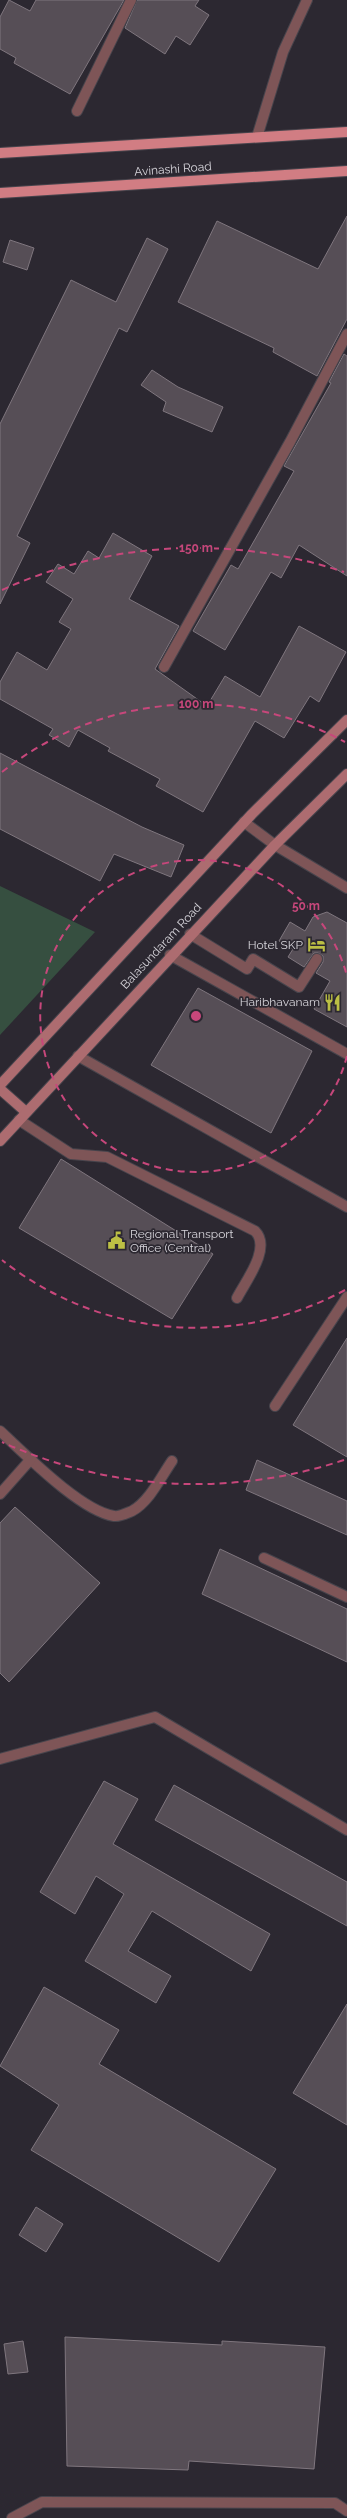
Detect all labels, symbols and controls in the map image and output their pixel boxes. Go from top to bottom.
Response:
street label: Avinashi Road [134,159,212,179]
text: 150 m [179,541,213,555]
text: 100 m [179,697,213,711]
text: 50 m [292,899,320,913]
street label: Balasundaram Road [118,900,204,992]
hotel icon: Hotel SKP [306,935,326,955]
place label: Hotel SKP [248,938,304,952]
restaurant icon: Haribhavanam [323,992,343,1012]
place label: Haribhavanam [240,995,320,1009]
centre of rings [189,1009,203,1023]
place label: Regional Transport Office (Central) [130,1227,234,1255]
public building icon: Regional Transport Office (Central) [107,1231,127,1251]

